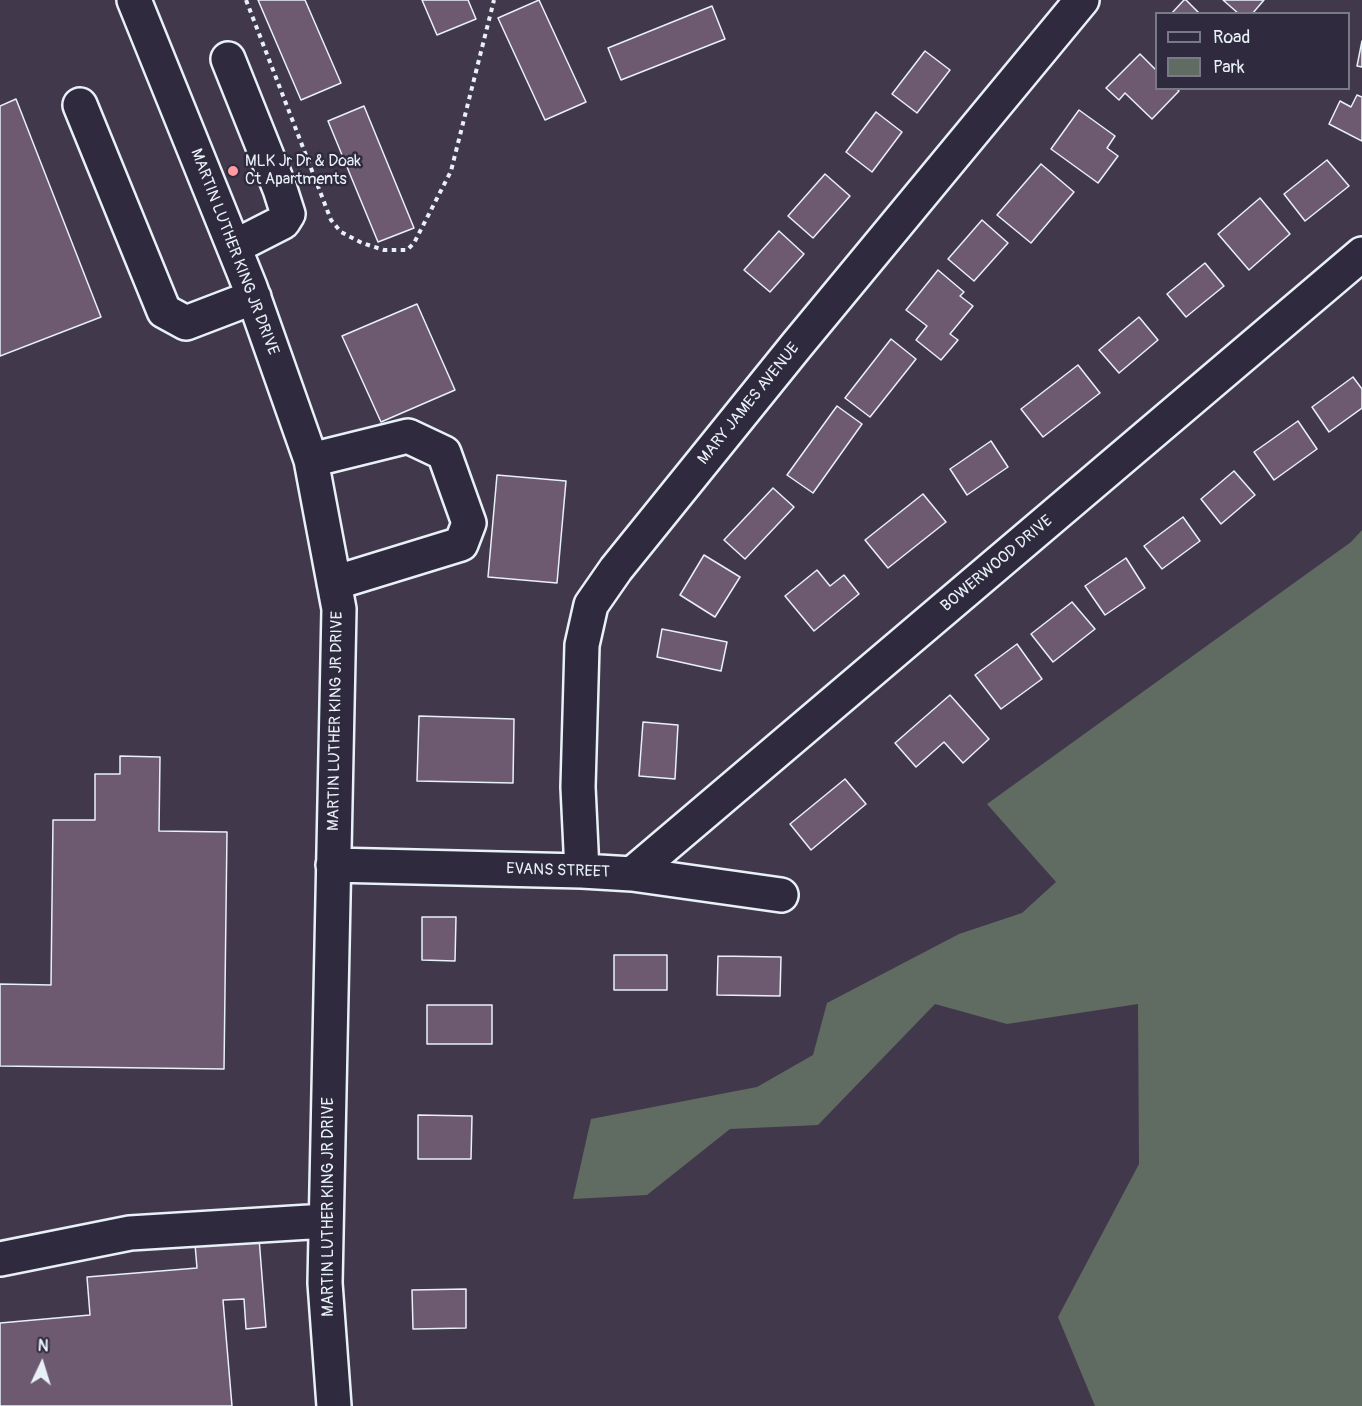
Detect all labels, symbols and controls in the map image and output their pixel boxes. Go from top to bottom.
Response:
legend [1155,12,1350,90]
text: Road [1213,26,1250,49]
text: Park [1213,56,1245,79]
street label: MARTIN LUTHER KING JR DRIVE [186,146,282,358]
place label: MLK Jr Dr & Doak Ct Apartments [245,152,361,190]
marker: MLK Jr Dr & Doak Ct Apartments [226,164,240,178]
street label: MARY JAMES AVENUE [694,339,804,469]
street label: BOWERWOOD DRIVE [937,512,1057,616]
street label: MARTIN LUTHER KING JR DRIVE [324,611,348,831]
street label: EVANS STREET [506,860,610,882]
street label: MARTIN LUTHER KING JR DRIVE [319,1097,339,1317]
north arrow [12,1334,72,1394]
text: N [37,1336,49,1356]

